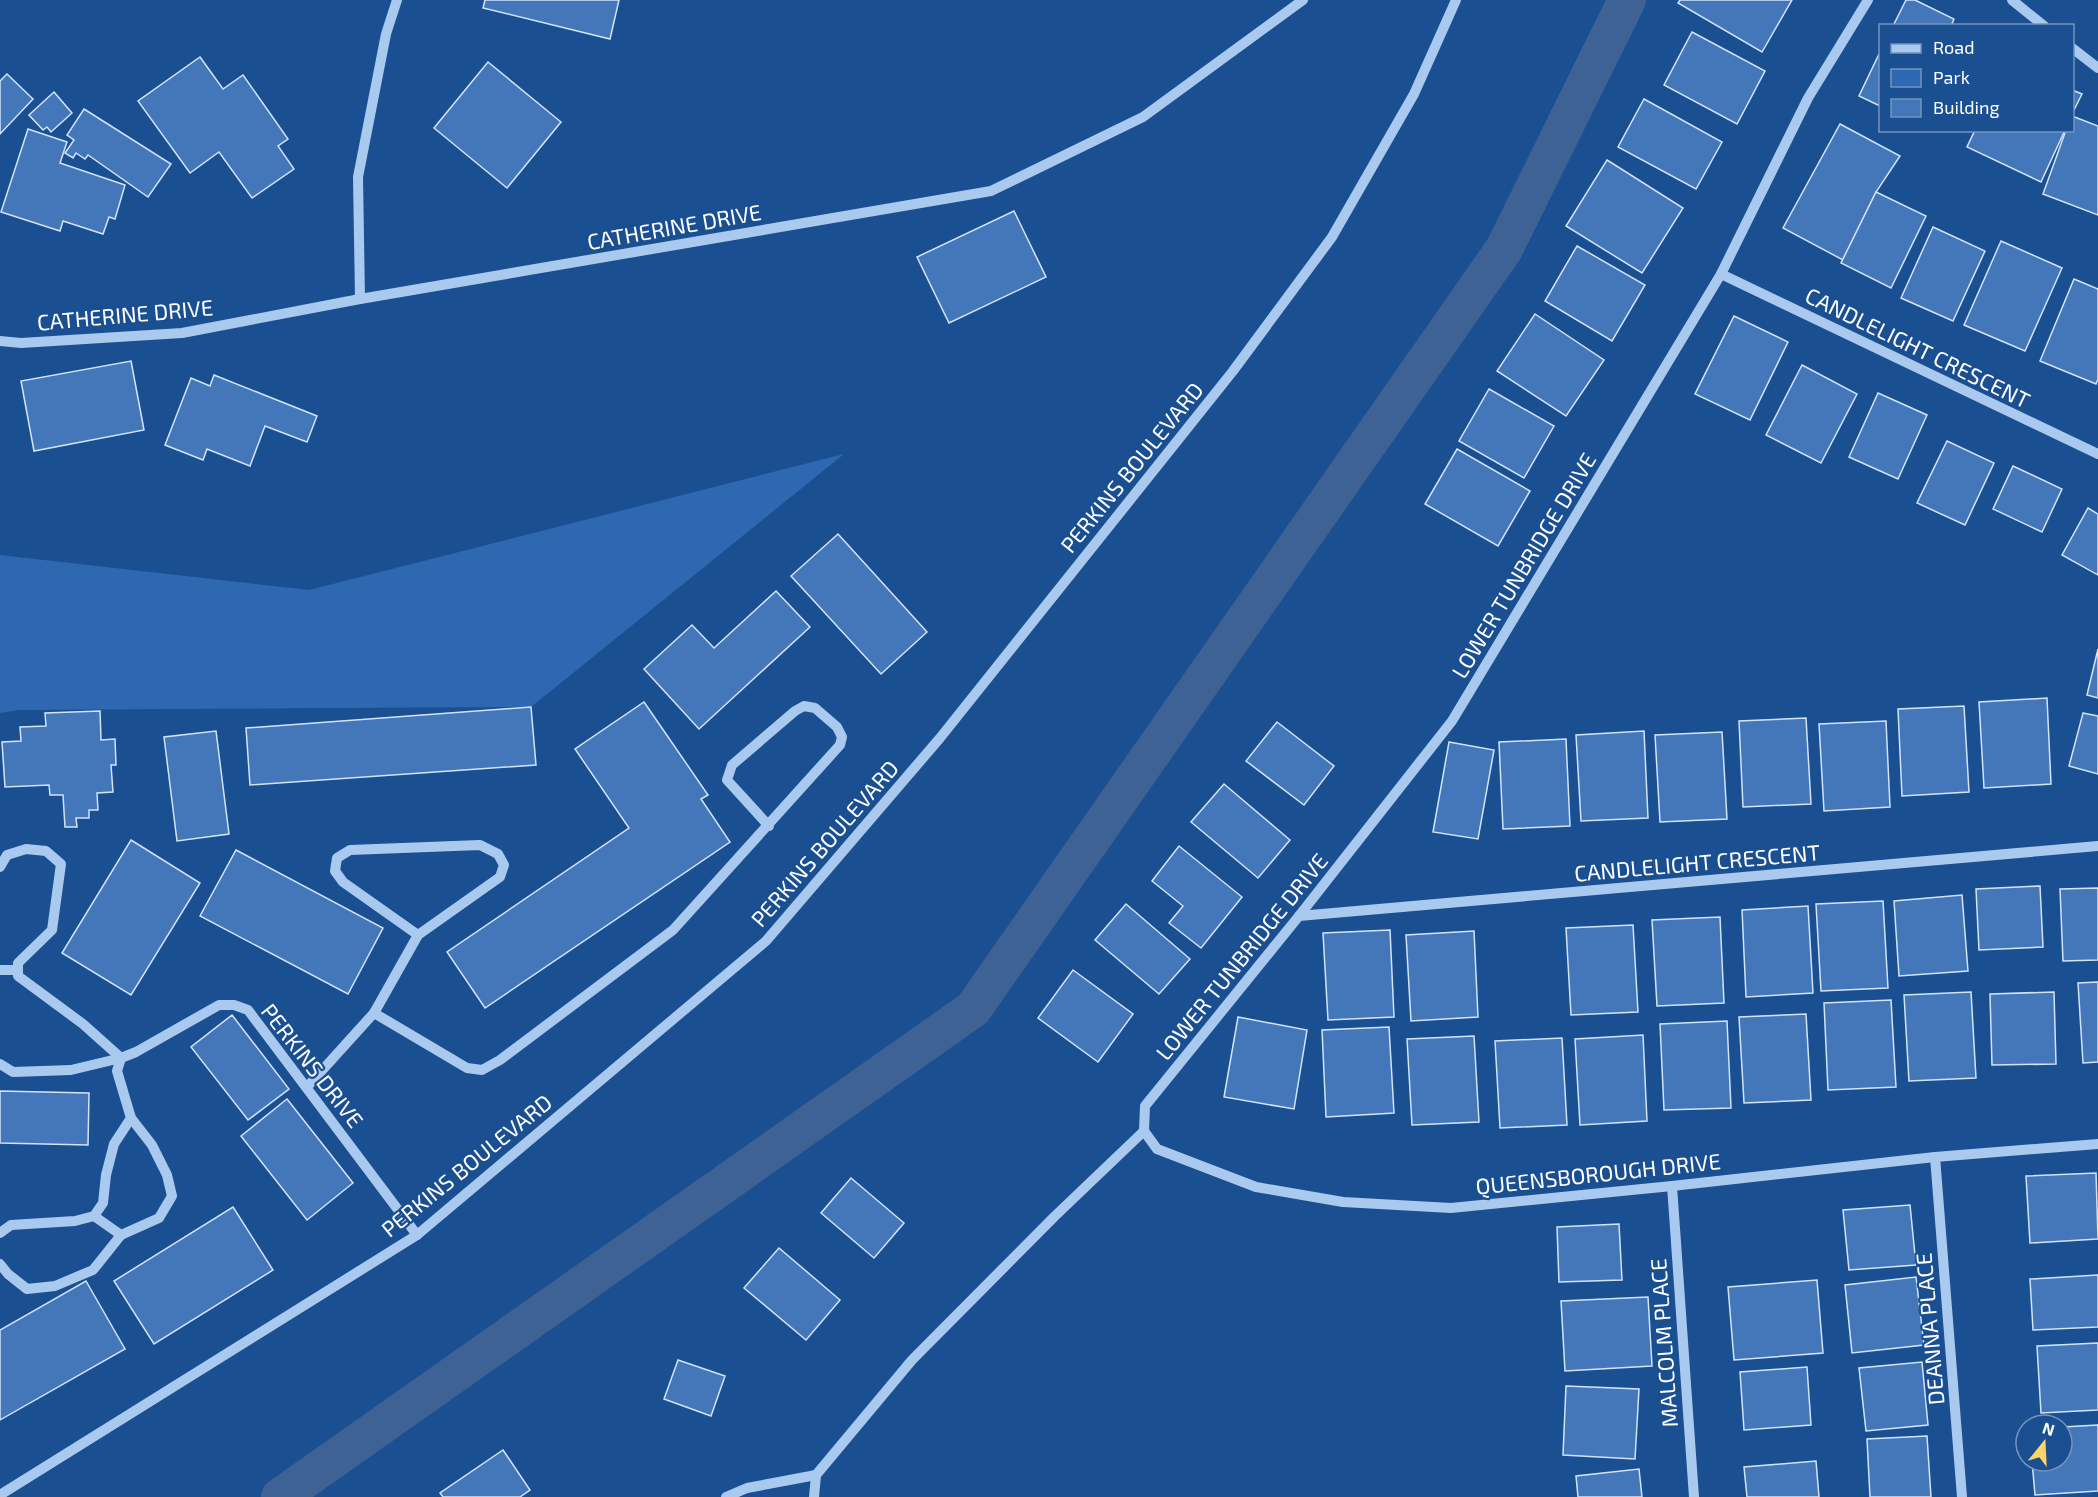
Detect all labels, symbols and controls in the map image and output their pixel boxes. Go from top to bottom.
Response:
legend [1879,24,2074,132]
text: Road [1933,36,1974,58]
text: Park [1933,66,1970,88]
text: Building [1933,96,2000,118]
street label: CATHERINE DRIVE [585,198,763,254]
street label: CANDLELIGHT CRESCENT [1801,281,2035,413]
street label: CATHERINE DRIVE [36,293,214,335]
street label: PERKINS BOULEVARD [1054,377,1208,557]
street label: LOWER TUNBRIDGE DRIVE [1445,448,1601,682]
street label: PERKINS BOULEVARD [745,755,903,931]
street label: CANDLELIGHT CRESCENT [1573,838,1821,886]
street label: LOWER TUNBRIDGE DRIVE [1150,848,1332,1064]
street label: PERKINS DRIVE [257,998,369,1132]
street label: PERKINS BOULEVARD [376,1088,556,1242]
street label: QUEENSBOROUGH DRIVE [1474,1147,1722,1200]
street label: DEANNA PLACE [1909,1252,1949,1406]
street label: MALCOLM PLACE [1644,1258,1682,1428]
north arrow [2014,1413,2074,1473]
text: N [2040,1417,2057,1439]

